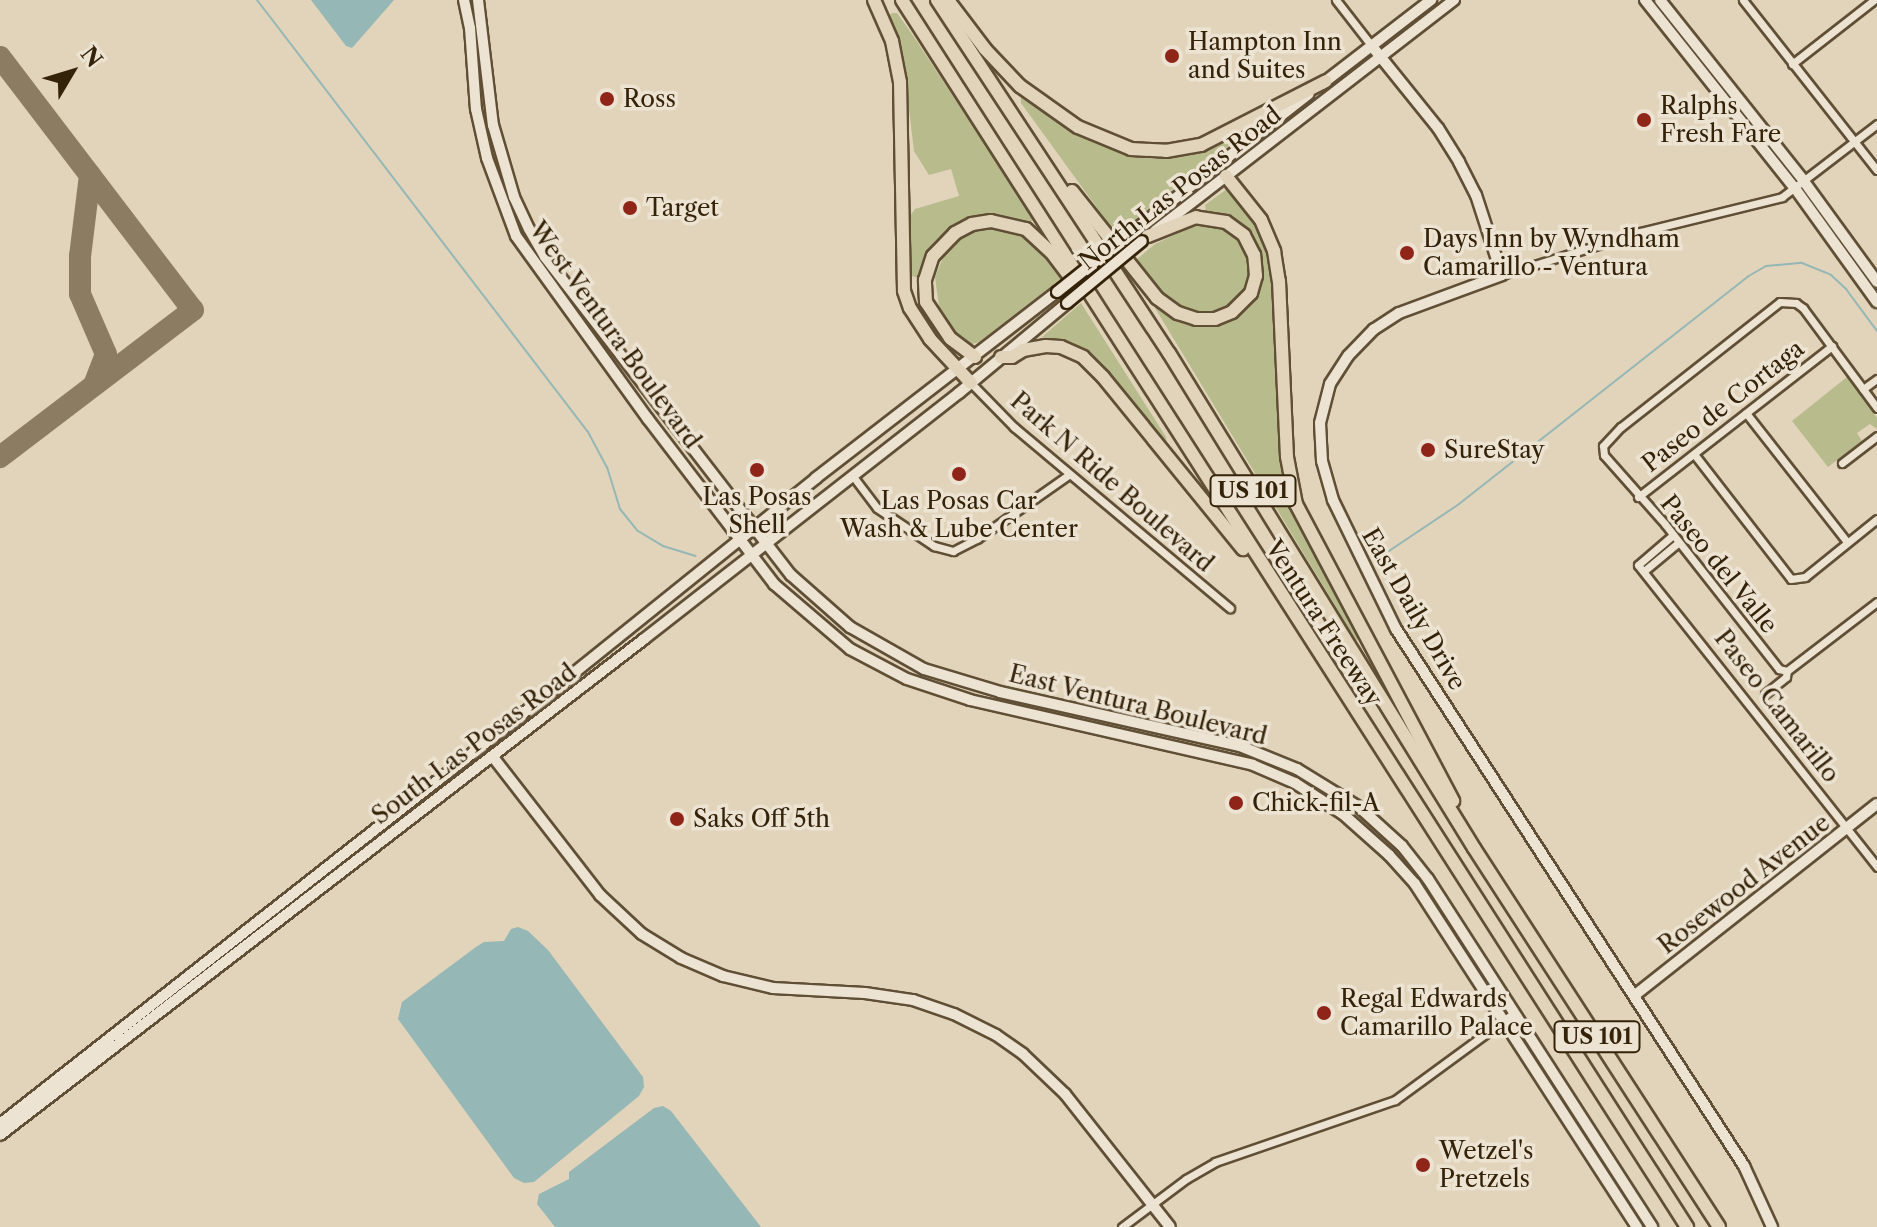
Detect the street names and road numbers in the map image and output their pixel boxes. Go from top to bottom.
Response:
street label: North Las Posas Road [1073,100,1287,276]
street label: West Ventura Boulevard [523,215,707,455]
street label: Paseo de Cortaga [1636,334,1810,478]
street label: Park N Ride Boulevard [1005,386,1219,578]
road number: US 101 [1209,473,1297,509]
street label: Paseo del Valle [1654,489,1784,639]
street label: East Daily Drive [1356,523,1472,695]
street label: Ventura Freeway [1260,534,1388,712]
street label: Paseo Camarillo [1708,624,1846,788]
street label: South Las Posas Road [366,658,582,830]
street label: East Ventura Boulevard [1005,659,1271,751]
street label: Rosewood Avenue [1652,808,1836,960]
road number: US 101 [1553,1019,1641,1055]

